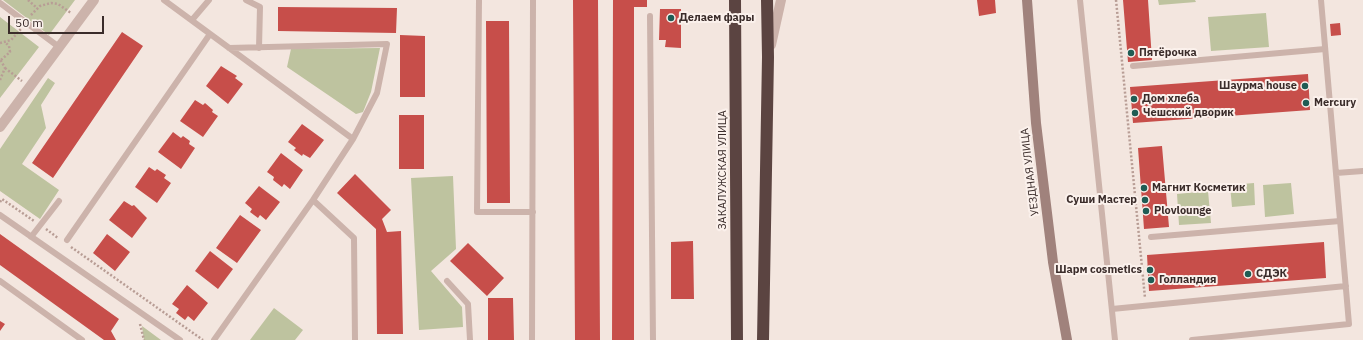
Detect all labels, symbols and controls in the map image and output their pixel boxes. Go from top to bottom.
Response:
scale bar [10,8,106,34]
place label: Делаем фары [679,11,754,25]
marker: Делаем фары [666,13,676,23]
text: 50 m [15,15,43,30]
place label: Пятёрочка [1139,46,1197,60]
marker: Пятёрочка [1126,48,1136,58]
place label: Шаурма house [1219,79,1297,93]
marker: Шаурма house [1300,81,1310,91]
place label: Дом хлеба [1142,92,1199,106]
marker: Дом хлеба [1129,94,1139,104]
place label: Mercury [1314,96,1356,110]
marker: Mercury [1301,98,1311,108]
place label: Чешский дворик [1143,106,1234,120]
marker: Чешский дворик [1130,108,1140,118]
street label: ЗАКАЛУЖСКАЯ УЛИЦА [716,110,730,230]
street label: УЕЗДНАЯ УЛИЦА [1018,127,1042,217]
place label: Магнит Косметик [1152,181,1246,195]
marker: Магнит Косметик [1139,183,1149,193]
place label: Суши Мастер [1066,193,1137,207]
marker: Суши Мастер [1140,195,1150,205]
place label: Plovlounge [1154,204,1211,218]
marker: Plovlounge [1141,206,1151,216]
place label: Шарм cosmetics [1055,263,1142,277]
marker: Шарм cosmetics [1145,265,1155,275]
place label: СДЭК [1256,267,1287,281]
marker: СДЭК [1243,269,1253,279]
place label: Голландия [1159,273,1216,287]
marker: Голландия [1146,275,1156,285]

